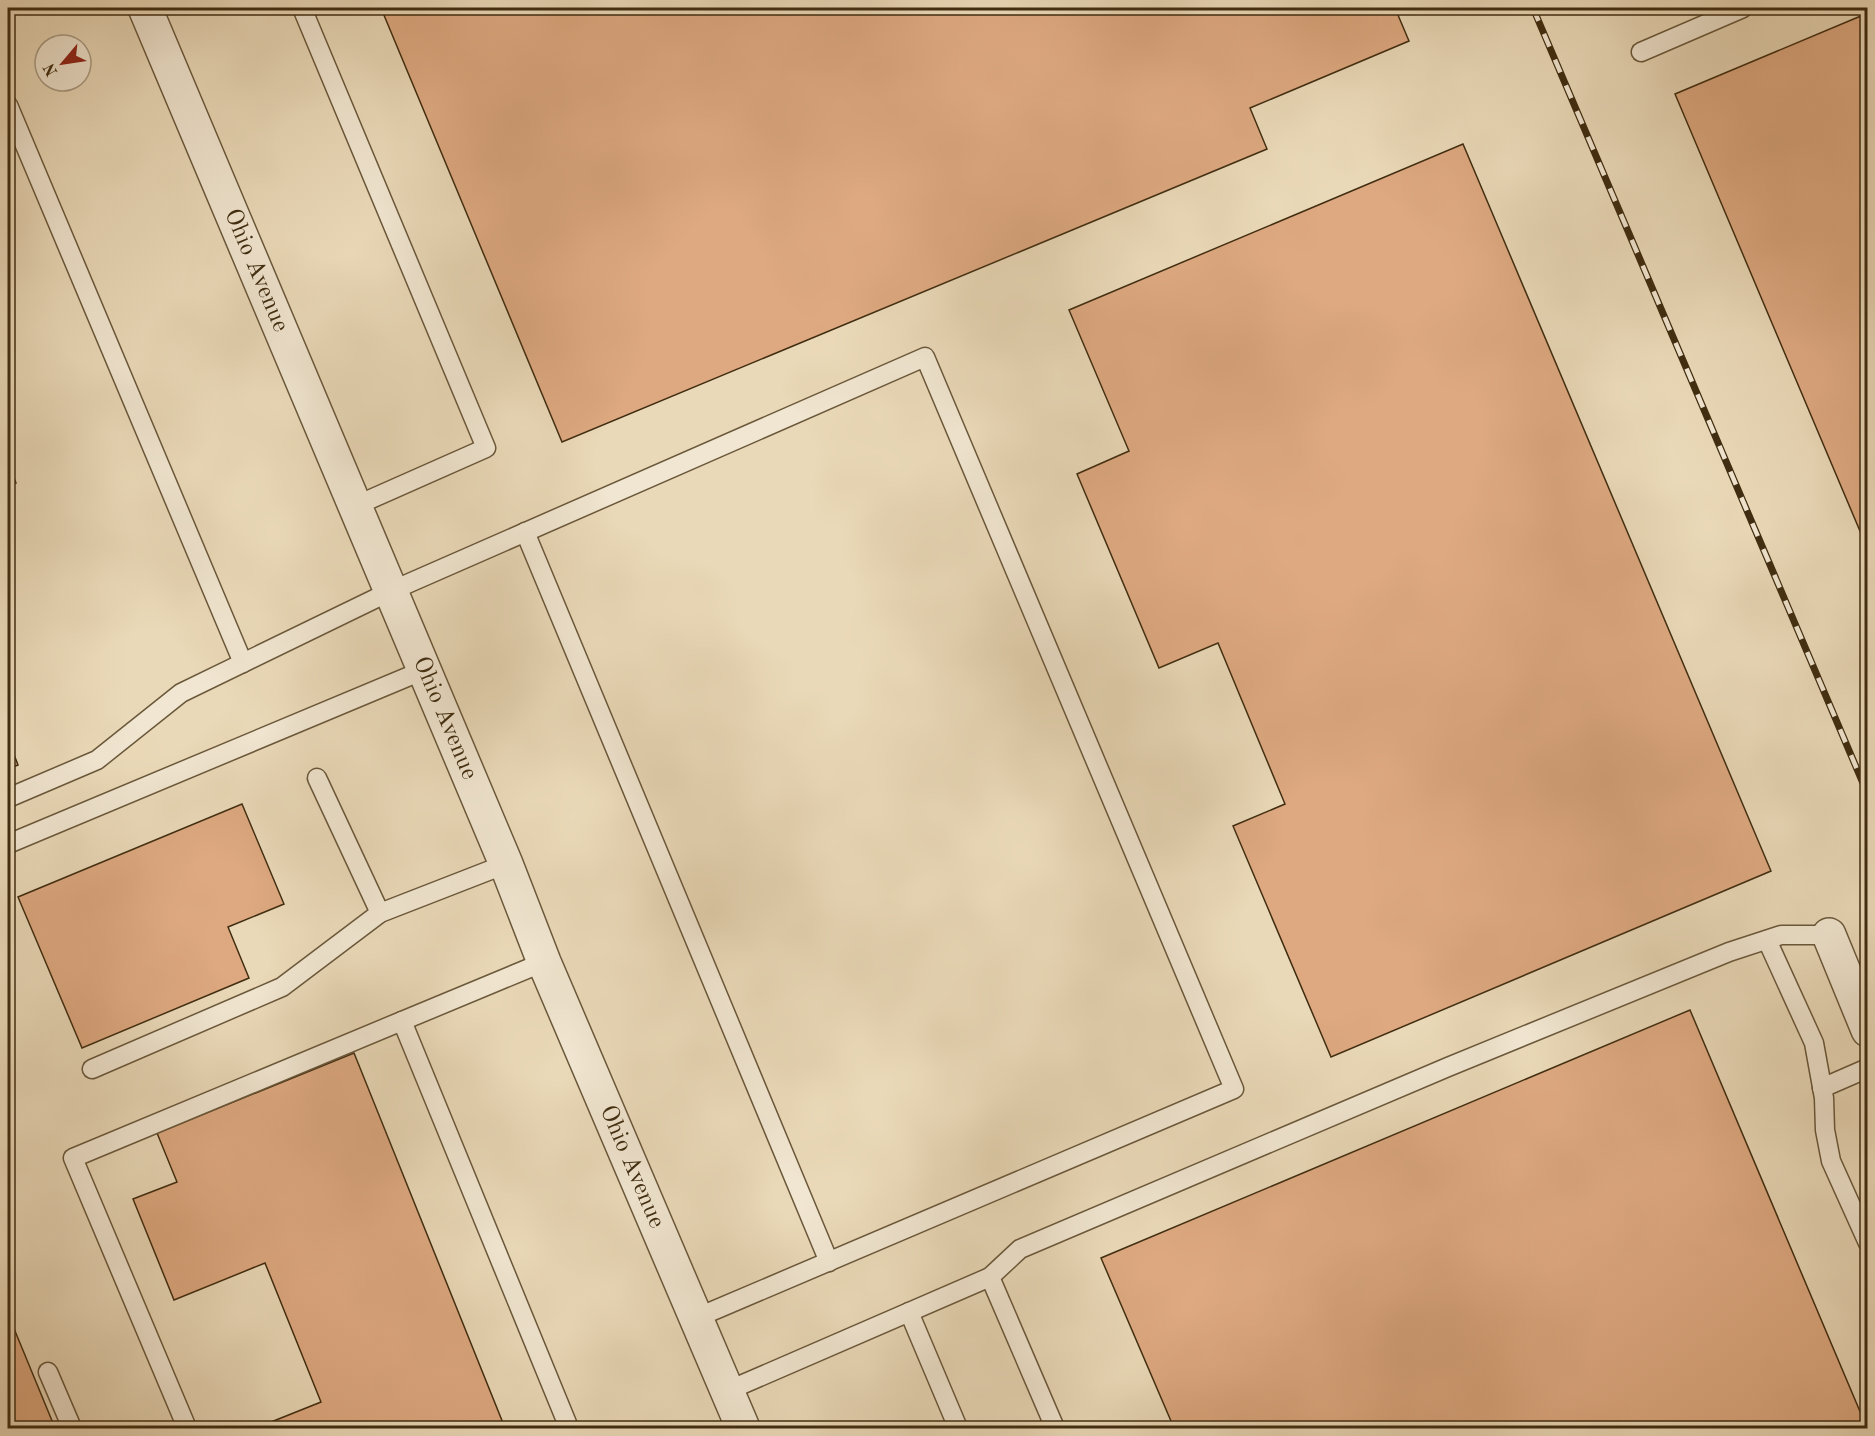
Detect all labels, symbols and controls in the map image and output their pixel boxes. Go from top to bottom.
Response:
north arrow [33,33,93,93]
text: N [41,59,62,79]
street label: Ohio Avenue [219,205,292,336]
street label: Ohio Avenue [408,653,481,784]
street label: Ohio Avenue [595,1102,668,1232]

